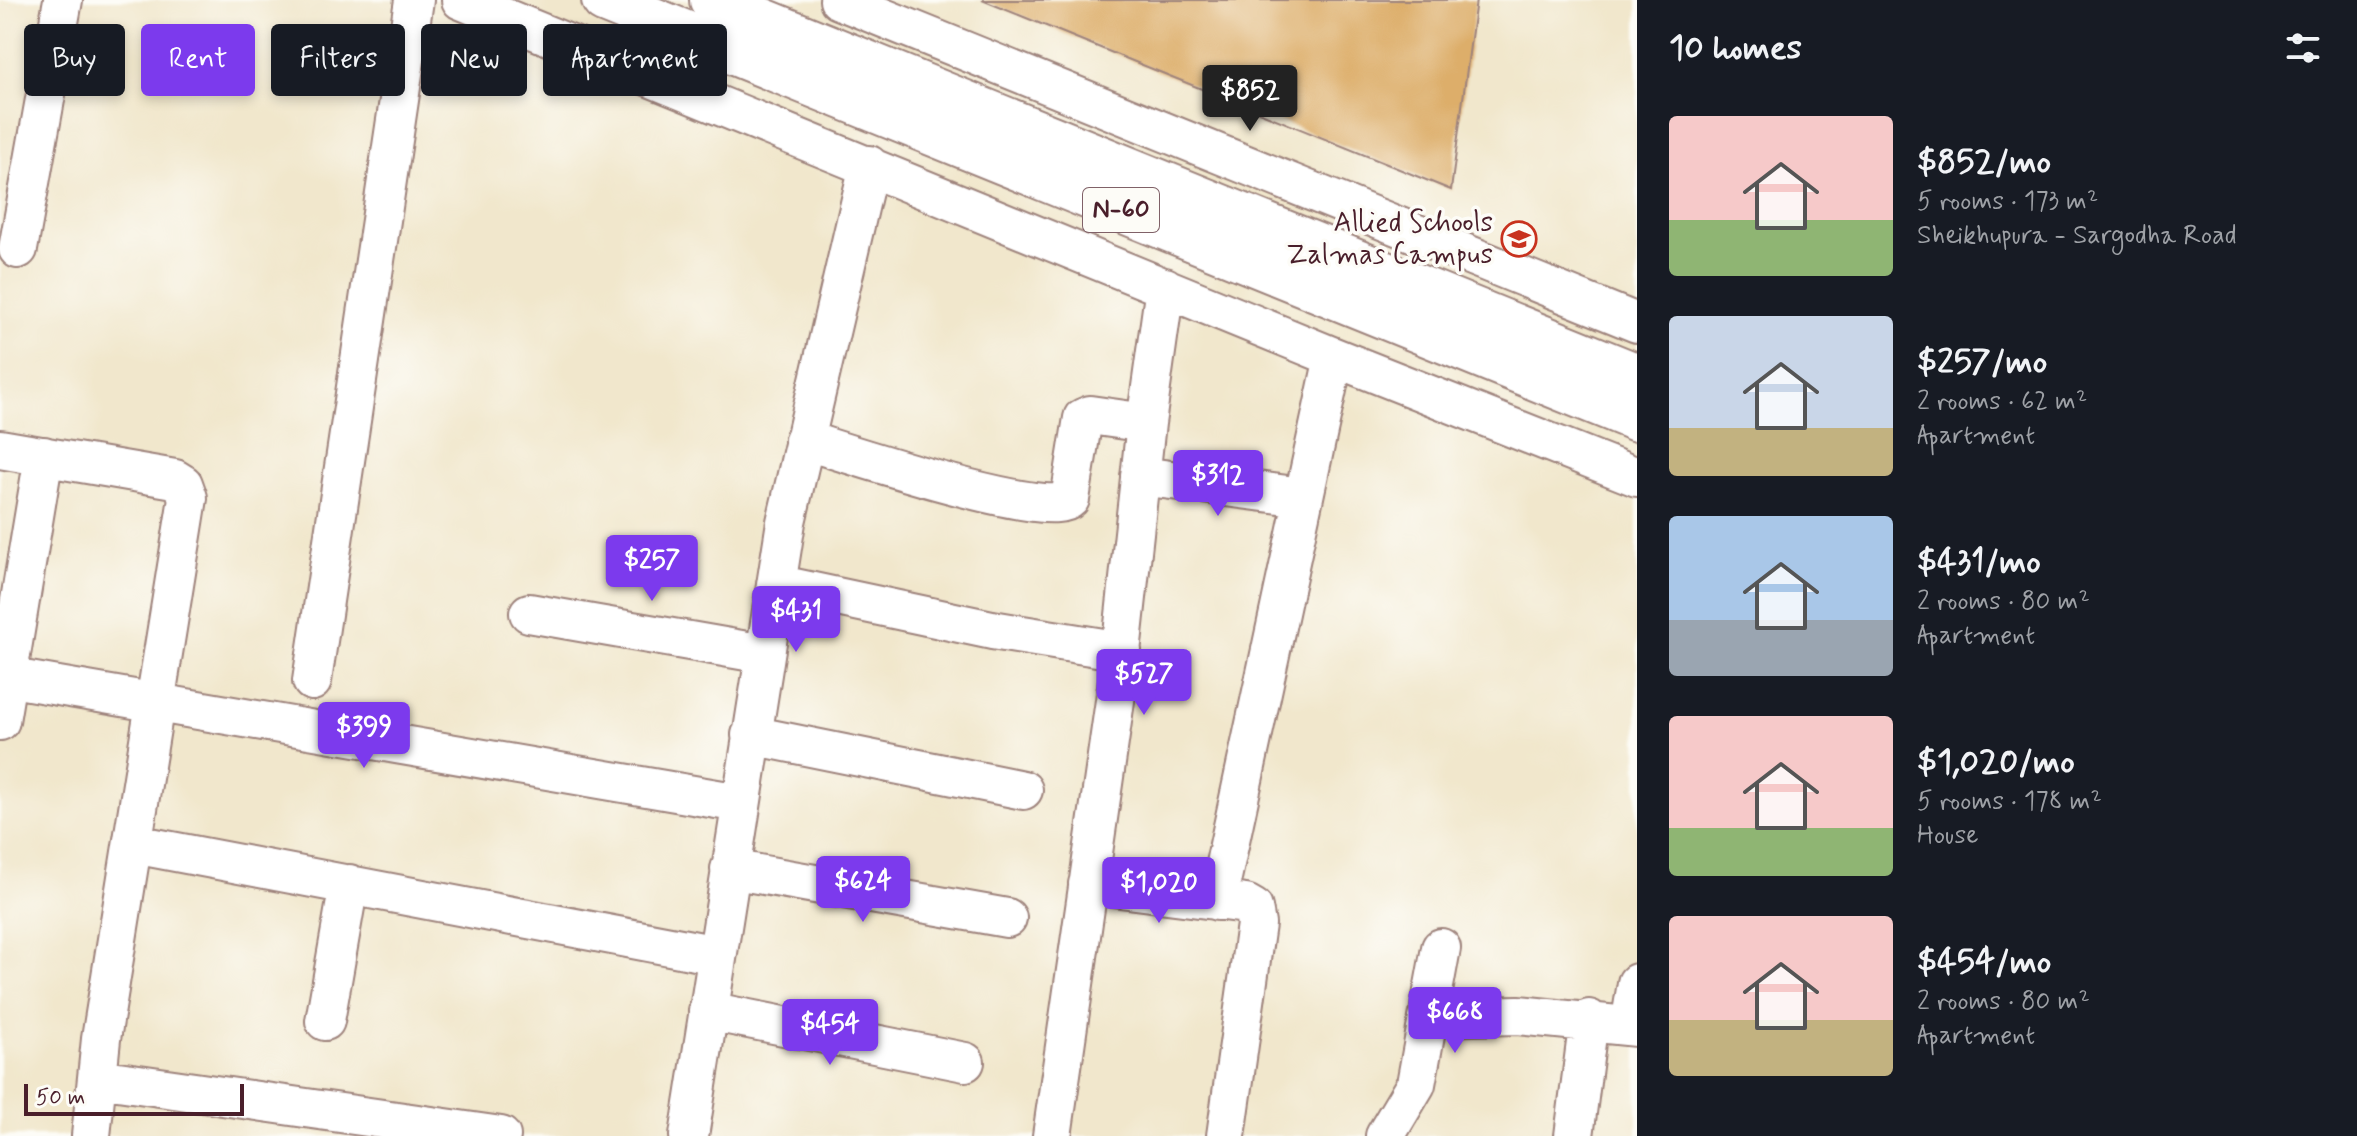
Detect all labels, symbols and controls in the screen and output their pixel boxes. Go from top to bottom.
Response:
chip: Buy [24,24,125,96]
chip: Rent [141,24,255,96]
chip: Filters [271,24,405,96]
chip: New [421,24,527,96]
chip: Apartment [543,24,727,96]
text: 10 homes [1669,26,1802,71]
icon: filters [2281,26,2325,70]
pin: $852 [1203,65,1297,133]
text: $852 [1220,74,1280,108]
text: $852/mo [1917,140,2051,185]
icon: home [1733,148,1829,244]
text: 5 rooms · 173 m² [1917,185,2098,219]
road number: N-60 [1083,188,1159,232]
place label: Allied Schools Zalmas Campus [1286,205,1493,274]
text: Sheikhupura - Sargodha Road [1917,219,2237,253]
school or university icon: Allied Schools Zalmas Campus [1500,220,1538,258]
text: $257/mo [1917,340,2047,385]
icon: home [1733,348,1829,444]
text: 2 rooms · 62 m² [1917,385,2087,419]
text: Apartment [1917,419,2035,453]
pin: $312 [1171,450,1265,518]
text: $312 [1191,459,1245,493]
pin: $257 [605,535,699,603]
text: $431/mo [1917,540,2041,585]
text: $257 [624,544,680,578]
icon: home [1733,548,1829,644]
text: 2 rooms · 80 m² [1917,585,2090,619]
pin: $431 [749,586,843,654]
text: $431 [770,595,822,629]
text: Apartment [1917,619,2035,653]
pin: $527 [1097,649,1191,717]
text: $527 [1114,658,1174,692]
pin: $399 [317,702,411,770]
text: $399 [336,711,392,745]
text: $1,020/mo [1917,740,2075,785]
icon: home [1733,748,1829,844]
text: 5 rooms · 178 m² [1917,785,2102,819]
text: House [1917,819,1978,853]
pin: $624 [816,856,910,924]
pin: $1,020 [1094,857,1224,925]
text: $624 [834,865,892,899]
text: $1,020 [1120,866,1198,900]
text: $454/mo [1917,940,2051,985]
icon: home [1733,948,1829,1044]
text: 2 rooms · 80 m² [1917,985,2090,1019]
pin: $668 [1408,987,1502,1055]
text: $668 [1426,996,1484,1030]
pin: $454 [783,999,877,1067]
text: $454 [800,1008,860,1042]
text: Apartment [1917,1019,2035,1053]
scale bar [24,1080,244,1116]
text: 50 m [36,1084,85,1112]

